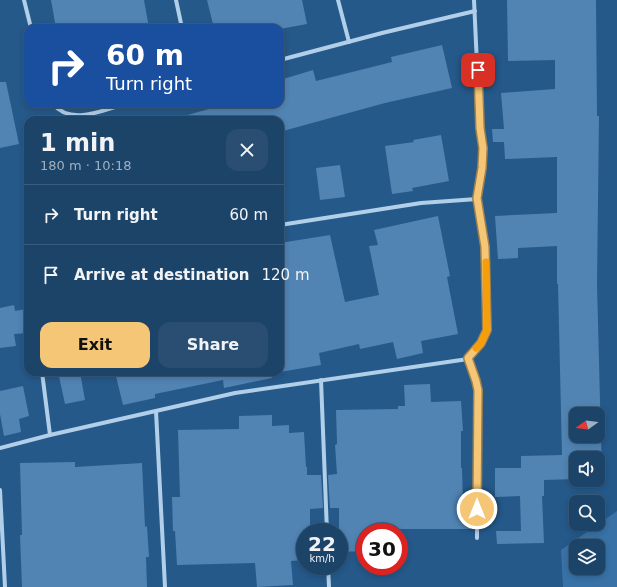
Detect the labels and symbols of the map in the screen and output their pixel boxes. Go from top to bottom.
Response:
pin [461,53,495,87]
north arrow [569,407,605,443]
position arrow [456,488,498,530]
speed limit sign: 30 [356,523,408,575]

